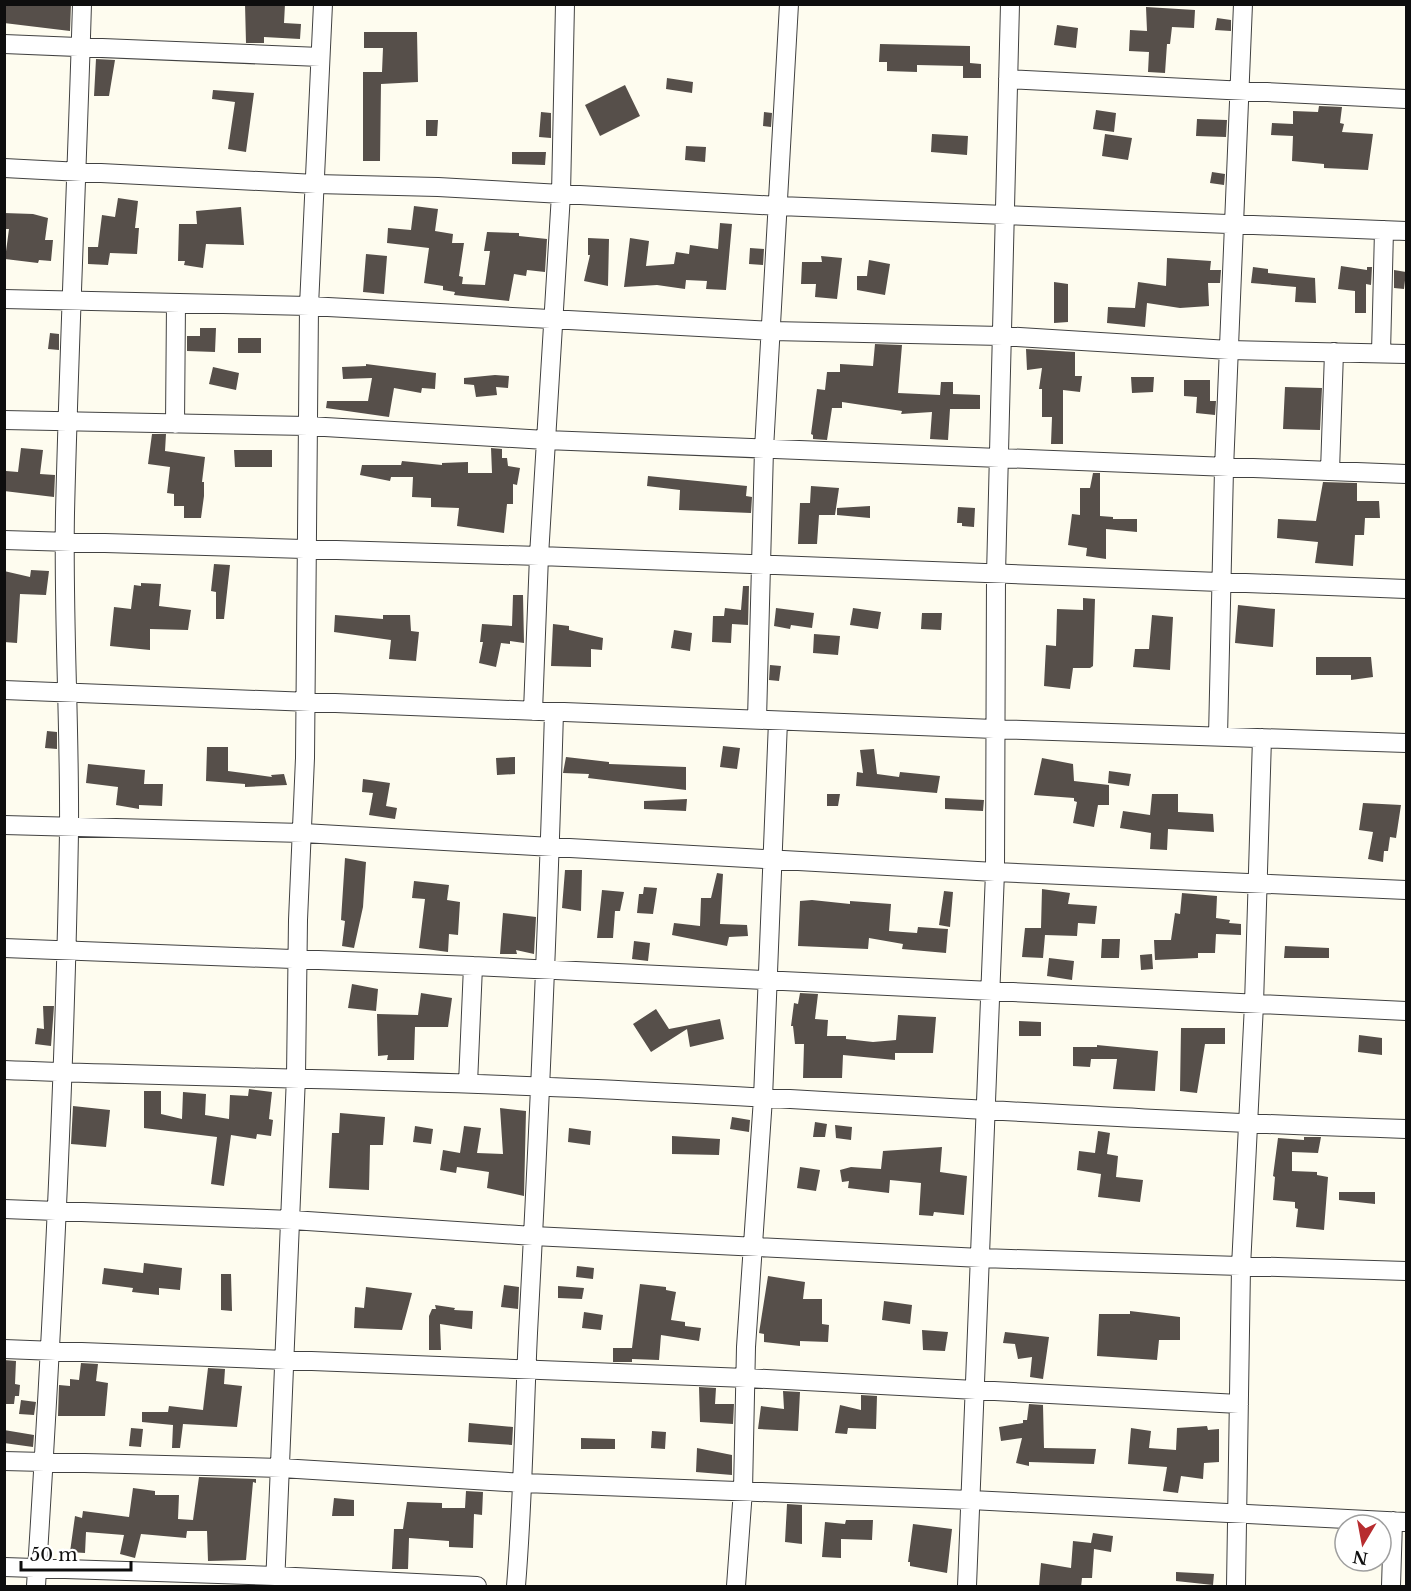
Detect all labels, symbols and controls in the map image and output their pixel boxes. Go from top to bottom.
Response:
north arrow [1333,1513,1393,1573]
scale bar [21,1534,130,1572]
text: 50 m [30,1544,78,1566]
text: N [1351,1547,1370,1569]

